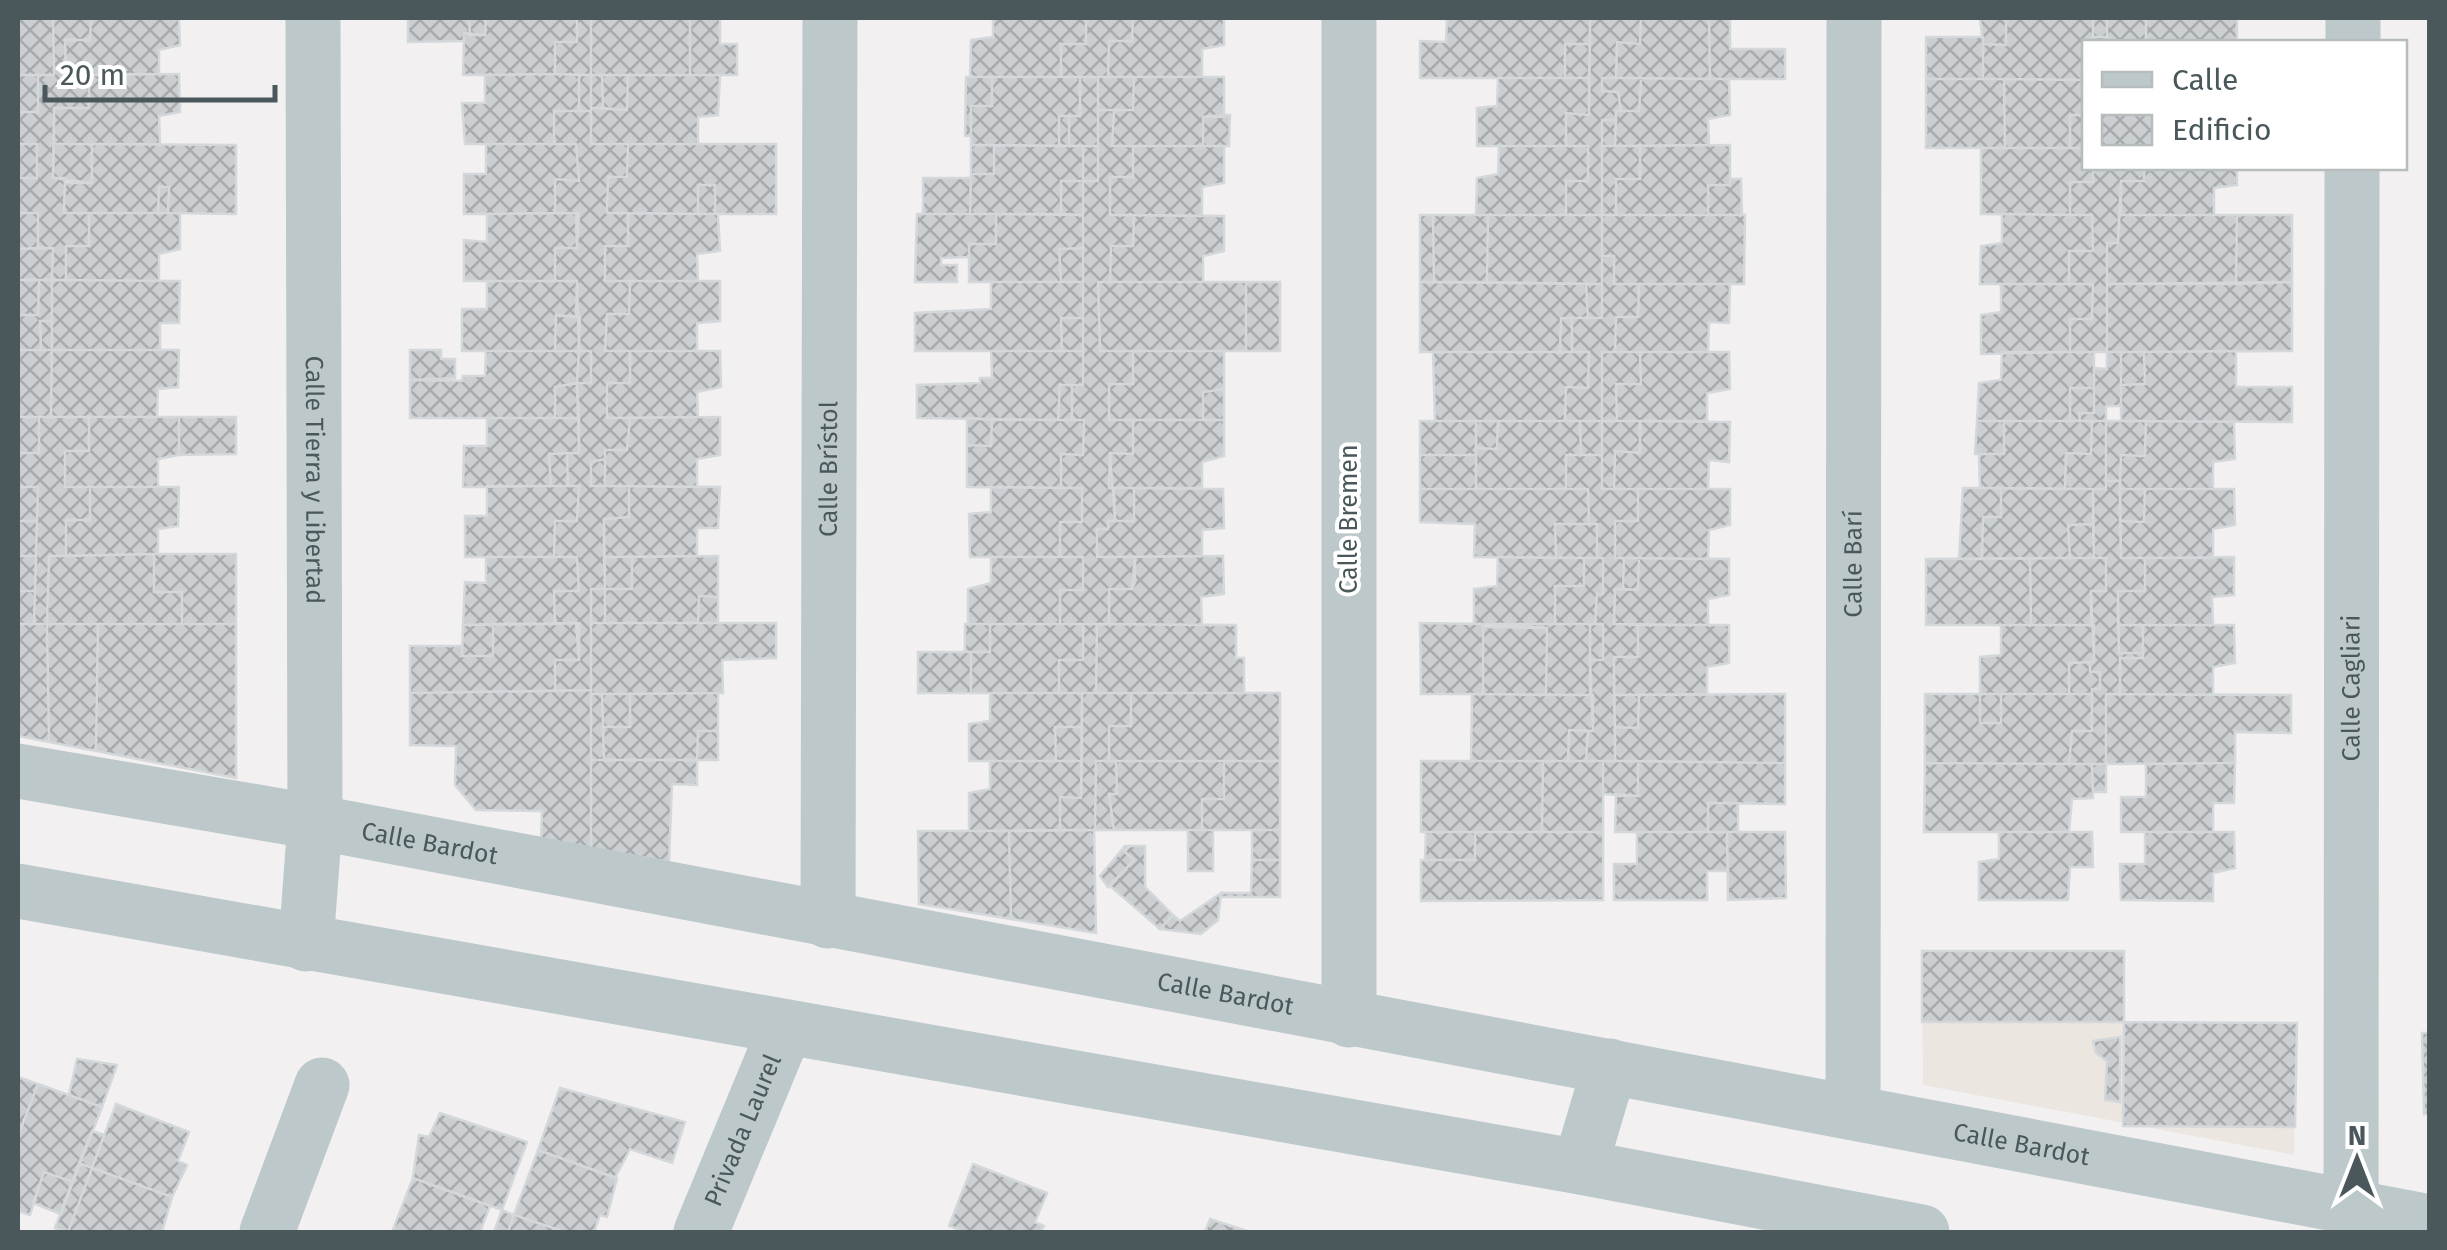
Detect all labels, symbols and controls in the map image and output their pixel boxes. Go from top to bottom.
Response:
scale bar [45,40,275,102]
legend [2082,40,2407,170]
text: 20 m [60,57,125,93]
text: Calle [2172,62,2238,98]
text: Edificio [2172,112,2271,148]
street label: Calle Tierra y Libertad [299,356,329,604]
street label: Calle Brístol [814,401,844,537]
street label: Calle Bremen [1334,444,1364,594]
street label: Calle Barí [1838,510,1869,618]
street label: Calle Cagliari [2336,615,2367,761]
street label: Calle Bardot [359,816,501,871]
street label: Calle Bardot [1155,967,1297,1022]
street label: Privada Laurel [698,1050,788,1211]
north arrow [2307,1110,2407,1210]
street label: Calle Bardot [1951,1117,2093,1172]
text: N [2348,1119,2366,1152]

